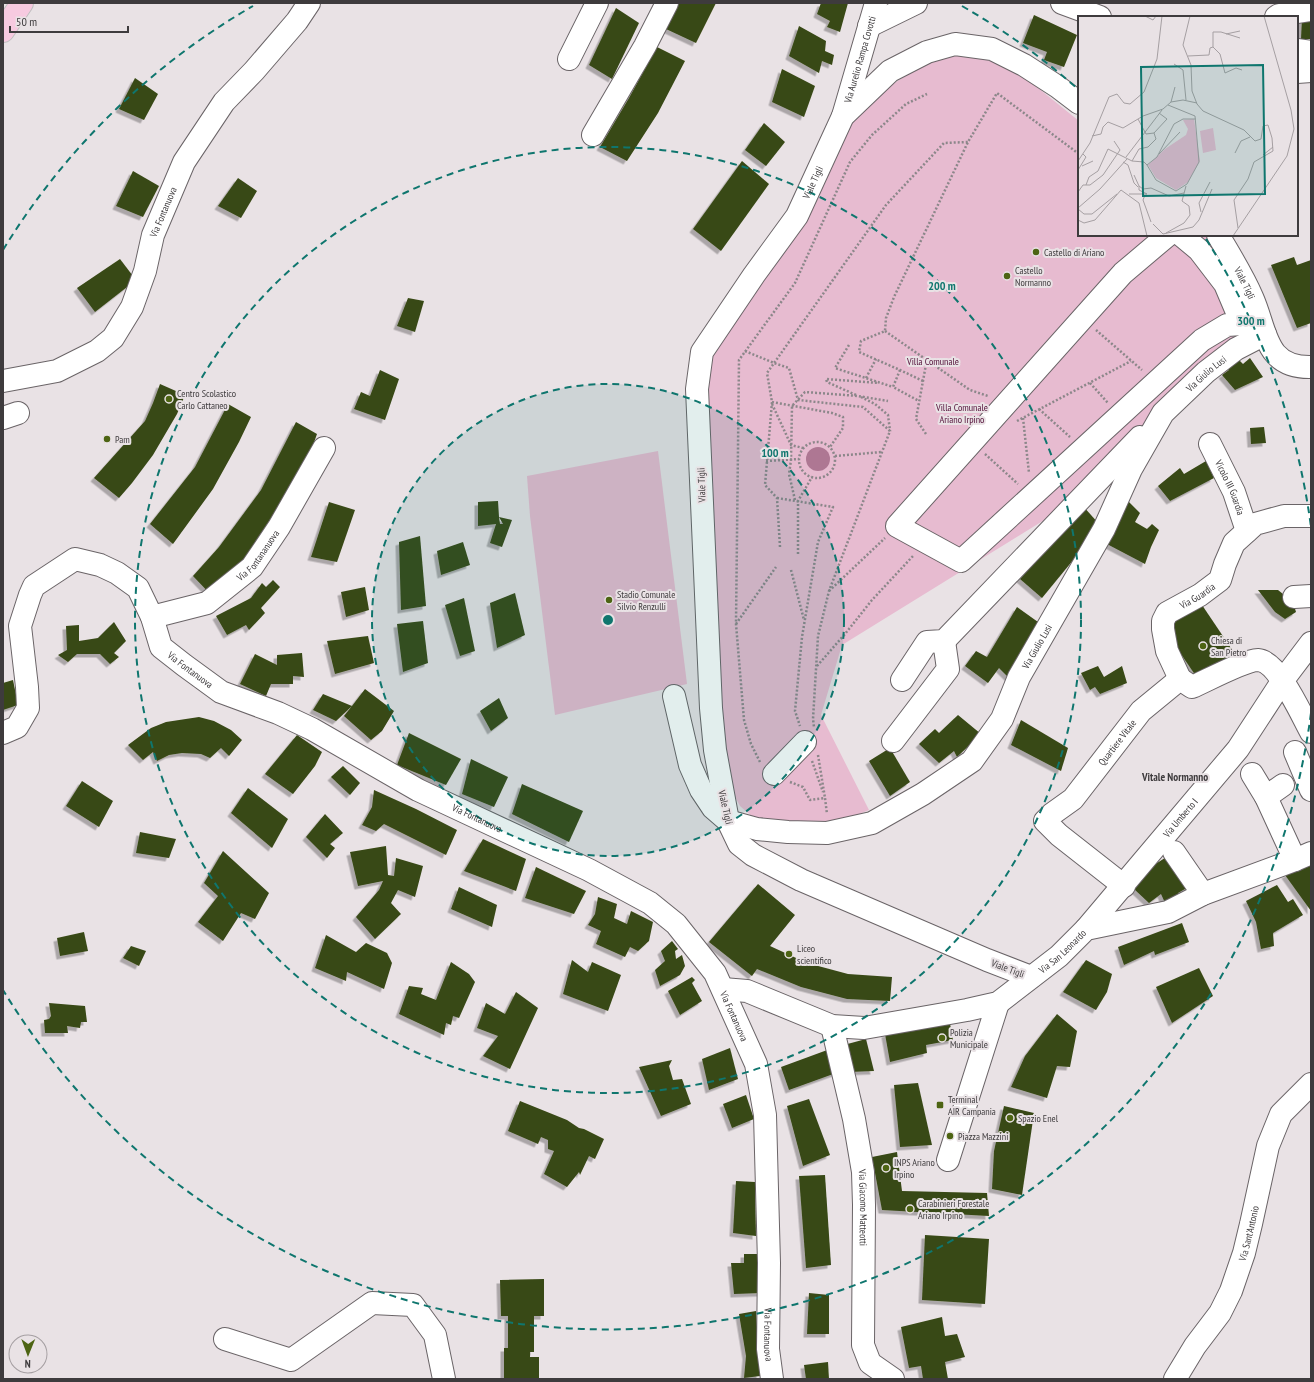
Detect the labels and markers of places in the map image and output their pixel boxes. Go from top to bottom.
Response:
place label: Castello di Ariano [1044,246,1104,259]
marker: Castello di Ariano [1031,247,1041,257]
place label: Castello Normanno [1015,264,1051,289]
marker: Castello Normanno [1002,271,1012,281]
place label: Centro Scolastico Carlo Cattaneo [177,387,236,412]
marker: Centro Scolastico Carlo Cattaneo [164,394,174,404]
place label: Pam [115,433,130,446]
marker: Pam [102,434,112,444]
place label: Stadio Comunale Silvio Renzulli [617,588,675,613]
marker: Stadio Comunale Silvio Renzulli [604,595,614,605]
centre of rings [601,613,615,627]
place label: Chiesa di San Pietro [1211,634,1246,659]
marker: Chiesa di San Pietro [1198,641,1208,651]
place label: Liceo scientifico [797,942,832,967]
marker: Liceo scientifico [784,949,794,959]
place label: Polizia Municipale [950,1026,988,1051]
marker: Polizia Municipale [937,1033,947,1043]
place label: Terminal AIR Campania [948,1093,996,1118]
marker: Terminal AIR Campania [935,1100,945,1110]
place label: Spazio Enel [1018,1112,1059,1125]
marker: Spazio Enel [1005,1113,1015,1123]
place label: Piazza Mazzini [958,1130,1008,1143]
marker: Piazza Mazzini [945,1131,955,1141]
place label: INPS Ariano Irpino [894,1156,935,1181]
marker: INPS Ariano Irpino [881,1163,891,1173]
place label: Carabinieri Forestale Ariano Irpino [918,1197,989,1222]
marker: Carabinieri Forestale Ariano Irpino [905,1204,915,1214]

